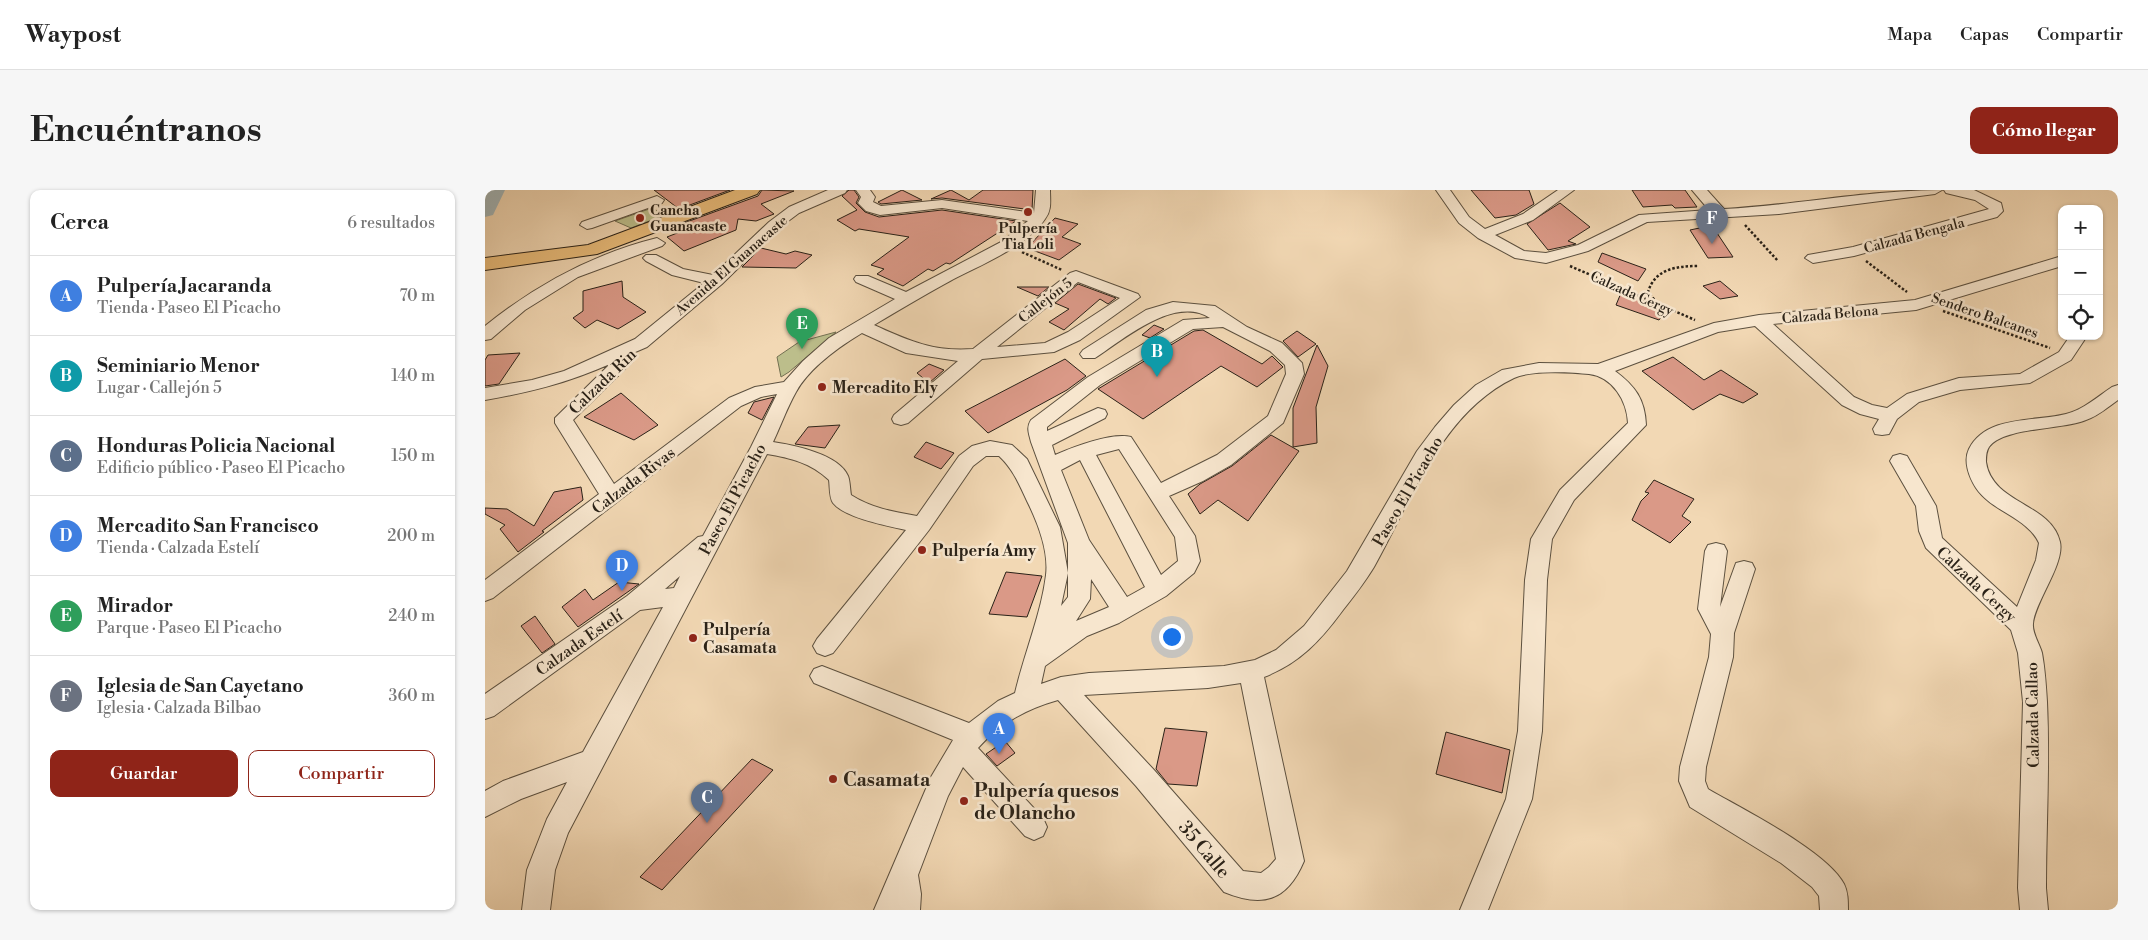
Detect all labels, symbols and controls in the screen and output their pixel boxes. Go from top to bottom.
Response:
text: Waypost [25,20,121,50]
text: Mapa [1888,23,1932,46]
text: Capas [1960,23,2009,46]
text: Compartir [2037,23,2123,46]
button: Cómo llegar [1970,107,2118,154]
text: Encuéntranos [30,109,262,152]
place label: Cancha Guanacaste [650,202,727,236]
pin: F [1696,203,1728,244]
map controls [2058,205,2103,340]
button: + [2058,205,2103,250]
marker: Pulpería Tia Loli [1022,206,1034,218]
text: Cerca [50,210,109,236]
marker: Cancha Guanacaste [634,212,646,224]
street label: Avenida El Guanacaste [671,212,792,320]
text: 6 resultados [347,213,435,233]
street label: Calzada Bengala [1862,214,1967,258]
place label: Pulpería Tia Loli [999,220,1058,254]
button: − [2058,250,2103,295]
street label: Calzada Cergy [1587,268,1676,320]
text: Pulpería Jacaranda [97,274,271,298]
street label: Callejón 5 [1015,274,1076,327]
text: A [60,286,72,306]
text: 70 m [399,286,435,306]
street label: Sendero Balcanes [1929,289,2040,343]
button: locate [2058,295,2103,340]
text: Tienda · Paseo El Picacho [97,298,281,318]
street label: Calzada Belona [1781,302,1880,328]
pin: E [786,308,818,349]
pin: B [1141,336,1173,377]
street label: Calzada Rin [565,344,641,419]
text: Seminiario Menor [97,354,260,378]
text: B [60,366,72,386]
text: 140 m [391,366,435,386]
text: Lugar · Callejón 5 [97,378,222,398]
place label: Mercadito Ely [832,378,939,398]
marker: Mercadito Ely [816,381,828,393]
street label: Paseo El Picacho [1368,433,1447,550]
text: Honduras Policia Nacional [97,434,335,458]
street label: Paseo El Picacho [695,440,771,559]
street label: Calzada Rivas [588,443,679,519]
text: C [60,446,72,466]
text: 150 m [391,446,435,466]
text: Edificio público · Paseo El Picacho [97,458,345,478]
text: Mercadito San Francisco [97,514,319,538]
text: D [60,526,72,546]
text: 200 m [387,526,435,546]
text: Tienda · Calzada Estelí [97,538,259,558]
place label: Pulpería Amy [932,541,1037,561]
street label: Calzada Cergy [1932,543,2021,627]
marker: Pulpería Amy [916,544,928,556]
pin: D [606,550,638,591]
text: Mirador [97,594,173,618]
street label: Calzada Estelí [532,605,628,680]
text: E [60,606,72,626]
text: 240 m [388,606,435,626]
text: Parque · Paseo El Picacho [97,618,282,638]
place label: Pulpería Casamata [703,620,777,658]
your location [1159,624,1185,650]
marker: Pulpería Casamata [687,632,699,644]
street label: Calzada Callao [2022,662,2044,768]
text: Iglesia de San Cayetano [97,674,304,698]
text: F [60,686,72,706]
text: 360 m [389,686,435,706]
text: Iglesia · Calzada Bilbao [97,698,261,718]
pin: A [983,713,1015,754]
button: Guardar [50,750,238,797]
button: Compartir [248,750,435,797]
place label: Casamata [843,768,931,792]
marker: Casamata [827,773,839,785]
place label: Pulpería quesos de Olancho [974,779,1119,825]
pin: C [691,782,723,823]
marker: Pulpería quesos de Olancho [958,795,970,807]
street label: 35 Calle [1173,816,1235,884]

